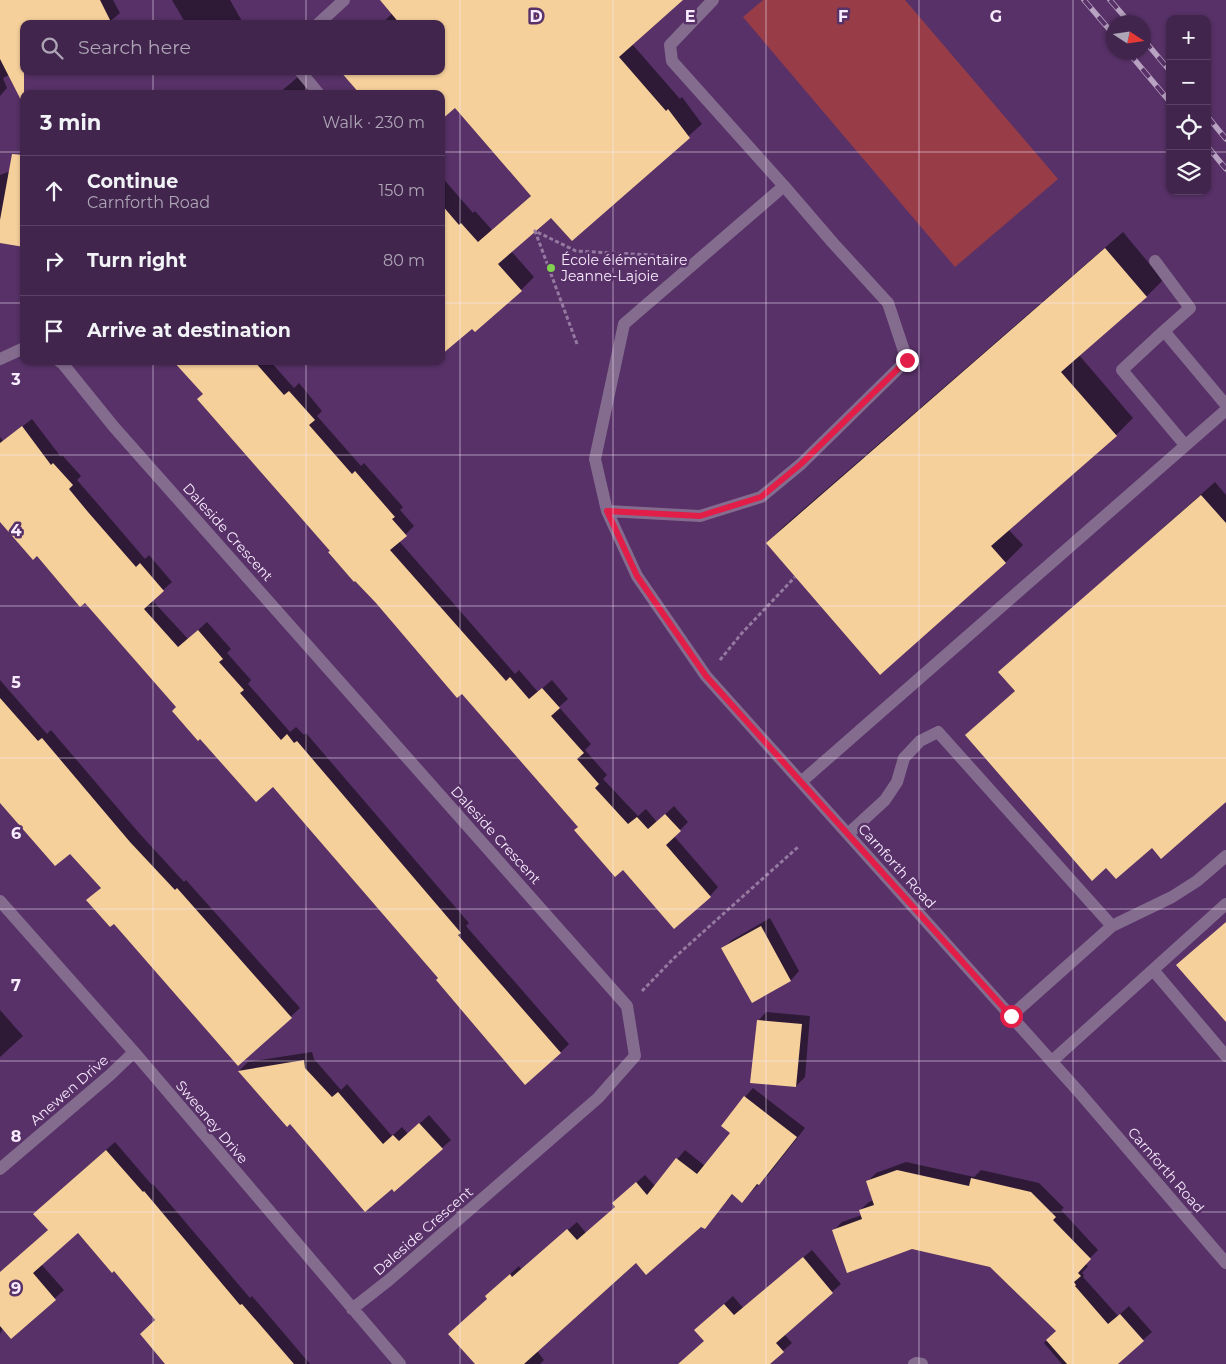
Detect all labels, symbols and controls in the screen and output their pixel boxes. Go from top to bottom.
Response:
text: D [529,7,543,26]
text: E [685,7,695,26]
text: F [838,7,848,26]
text: G [990,7,1002,26]
north arrow [1106,15,1151,60]
map controls [1166,15,1211,195]
button: + [1166,15,1211,60]
search box [20,20,445,75]
icon: search [38,34,66,62]
text: Search here [78,36,191,59]
button: − [1166,60,1211,105]
button: locate [1166,105,1211,150]
text: 3 min [40,110,101,135]
text: Walk · 230 m [323,113,425,132]
button: layers [1166,150,1211,195]
text: Continue [87,170,178,193]
icon: ahead [40,177,68,205]
text: 150 m [378,181,425,200]
text: Carnforth Road [87,193,210,212]
icon: right [40,247,68,275]
text: Turn right [87,249,187,272]
text: 80 m [383,251,425,270]
place label: École élémentaire Jeanne-Lajoie [560,251,687,285]
marker: École élémentaire Jeanne-Lajoie [545,262,557,274]
icon: arrive [40,317,68,345]
text: Arrive at destination [87,319,291,342]
route end [896,349,919,372]
text: 3 [10,370,21,389]
street label: Daleside Crescent [179,479,277,585]
text: 4 [10,521,22,540]
text: 5 [11,673,21,692]
street label: Daleside Crescent [447,782,545,888]
street label: Carnforth Road [854,820,940,912]
text: 6 [11,824,21,843]
text: 7 [11,976,21,995]
route start [1000,1005,1023,1028]
street label: Anewen Drive [26,1051,112,1129]
street label: Sweeney Drive [172,1077,252,1167]
street label: Carnforth Road [1124,1123,1208,1217]
text: 8 [11,1127,21,1146]
street label: Daleside Crescent [369,1183,477,1279]
text: 9 [11,1279,21,1298]

